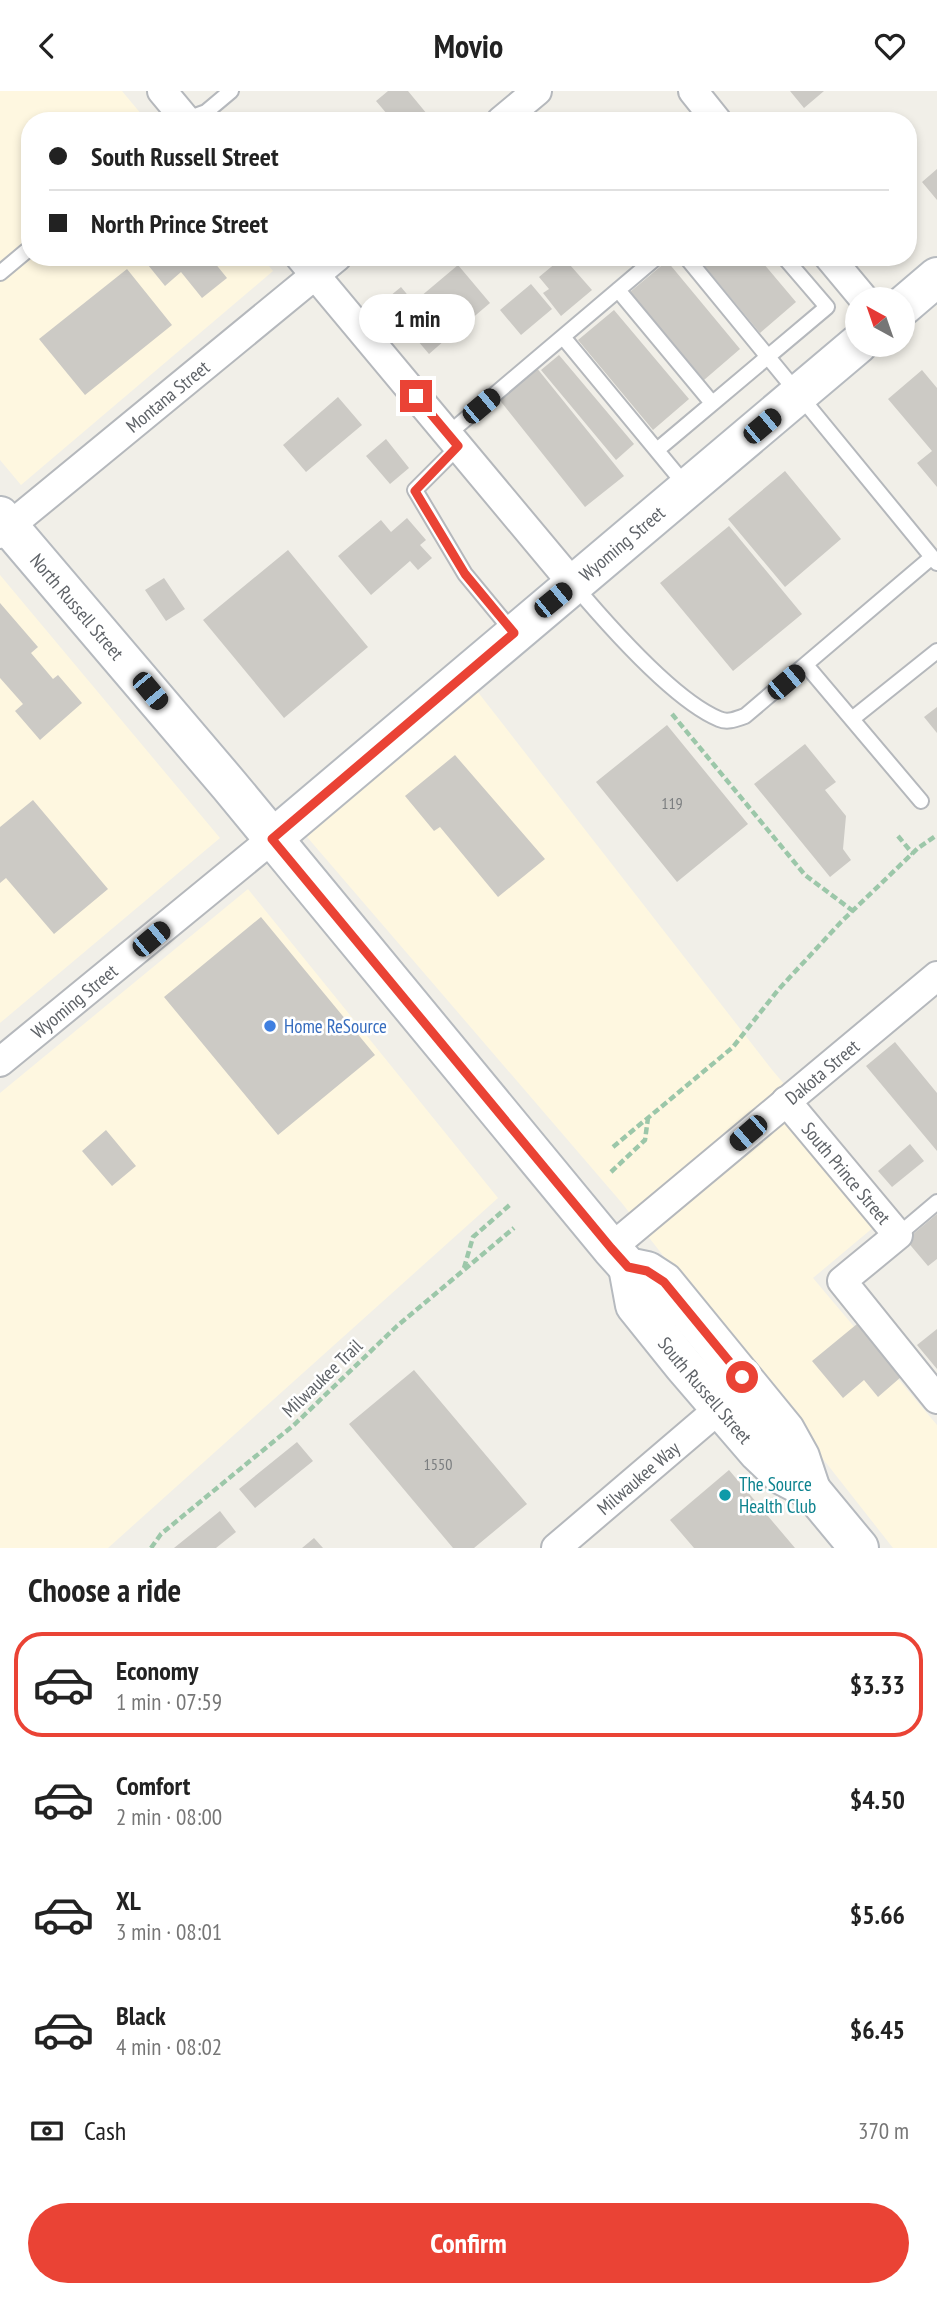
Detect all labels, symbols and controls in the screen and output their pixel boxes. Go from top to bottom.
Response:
text: Movio [434,25,503,67]
icon: back [28,27,66,65]
icon: heart [871,27,909,65]
text: South Russell Street [91,140,279,173]
text: North Prince Street [91,207,268,240]
north arrow [845,287,915,357]
map controls [845,287,915,357]
callout: 1 min [358,295,474,343]
text: 1 min [394,304,440,333]
street label: Montana Street [121,354,215,438]
route end [400,380,432,412]
car [459,384,504,428]
car [740,404,785,448]
street label: Wyoming Street [574,500,670,586]
street label: North Russell Street [25,549,130,665]
car [531,579,576,621]
car [764,660,809,704]
car [129,668,172,714]
house number: 119 [661,793,683,813]
car [129,917,174,961]
street label: Wyoming Street [26,958,123,1044]
place label: Home ReSource [284,1014,387,1038]
marker: Home ReSource [262,1018,278,1034]
street label: Dakota Street [780,1034,865,1110]
car [726,1111,771,1155]
street label: South Prince Street [797,1117,896,1230]
street label: South Russell Street [653,1332,758,1449]
street label: Milwaukee Trail [277,1333,368,1422]
route start [726,1361,758,1393]
street label: Milwaukee Way [592,1435,685,1520]
house number: 1550 [424,1454,452,1474]
place label: The Source Health Club [739,1472,816,1518]
marker: The Source Health Club [717,1487,733,1503]
text: Choose a ride [28,1569,181,1611]
icon: car [32,1653,95,1716]
text: Economy [116,1654,198,1687]
text: $3.33 [850,1668,905,1701]
text: 1 min · 07:59 [116,1687,222,1716]
icon: car [32,1768,95,1831]
text: Comfort [116,1769,190,1802]
text: $4.50 [850,1783,905,1816]
text: 2 min · 08:00 [116,1802,222,1831]
icon: car [32,1883,95,1946]
text: XL [116,1884,141,1917]
text: $5.66 [850,1898,905,1931]
text: 3 min · 08:01 [116,1917,222,1946]
icon: car [32,1998,95,2061]
text: Black [116,1999,166,2032]
text: $6.45 [850,2013,905,2046]
text: 4 min · 08:02 [116,2032,222,2061]
icon: cash [28,2112,66,2150]
text: Cash [84,2114,126,2147]
text: 370 m [858,2116,909,2145]
button: Confirm [28,2203,909,2283]

